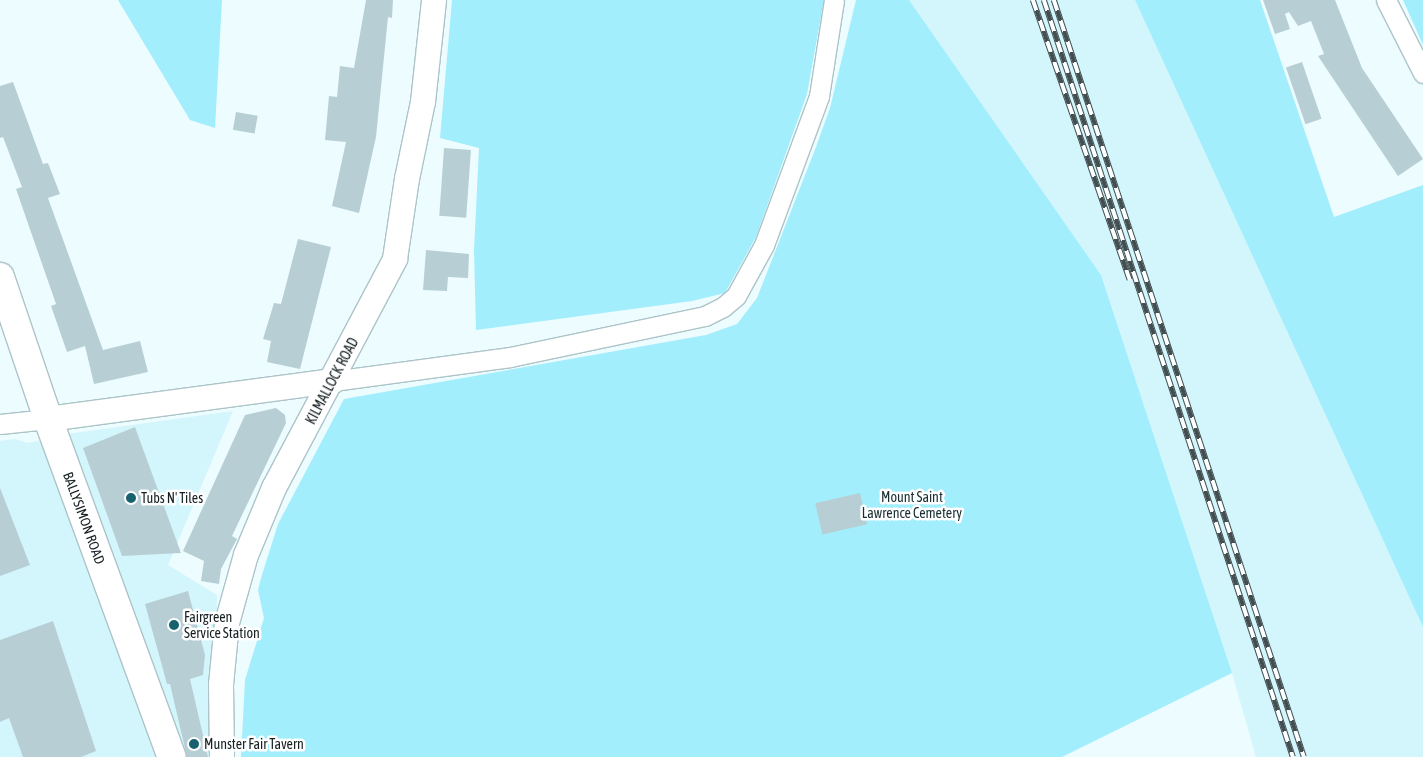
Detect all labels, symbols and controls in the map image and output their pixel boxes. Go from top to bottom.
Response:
street label: KILMALLOCK ROAD [302,335,362,427]
street label: BALLYSIMON ROAD [60,470,108,566]
park label: Mount Saint Lawrence Cemetery [862,489,962,522]
place label: Tubs N' Tiles [141,490,203,506]
marker: Tubs N' Tiles [125,492,137,504]
place label: Fairgreen Service Station [184,609,260,642]
marker: Fairgreen Service Station [168,619,180,631]
place label: Munster Fair Tavern [204,736,304,752]
marker: Munster Fair Tavern [188,738,200,750]

